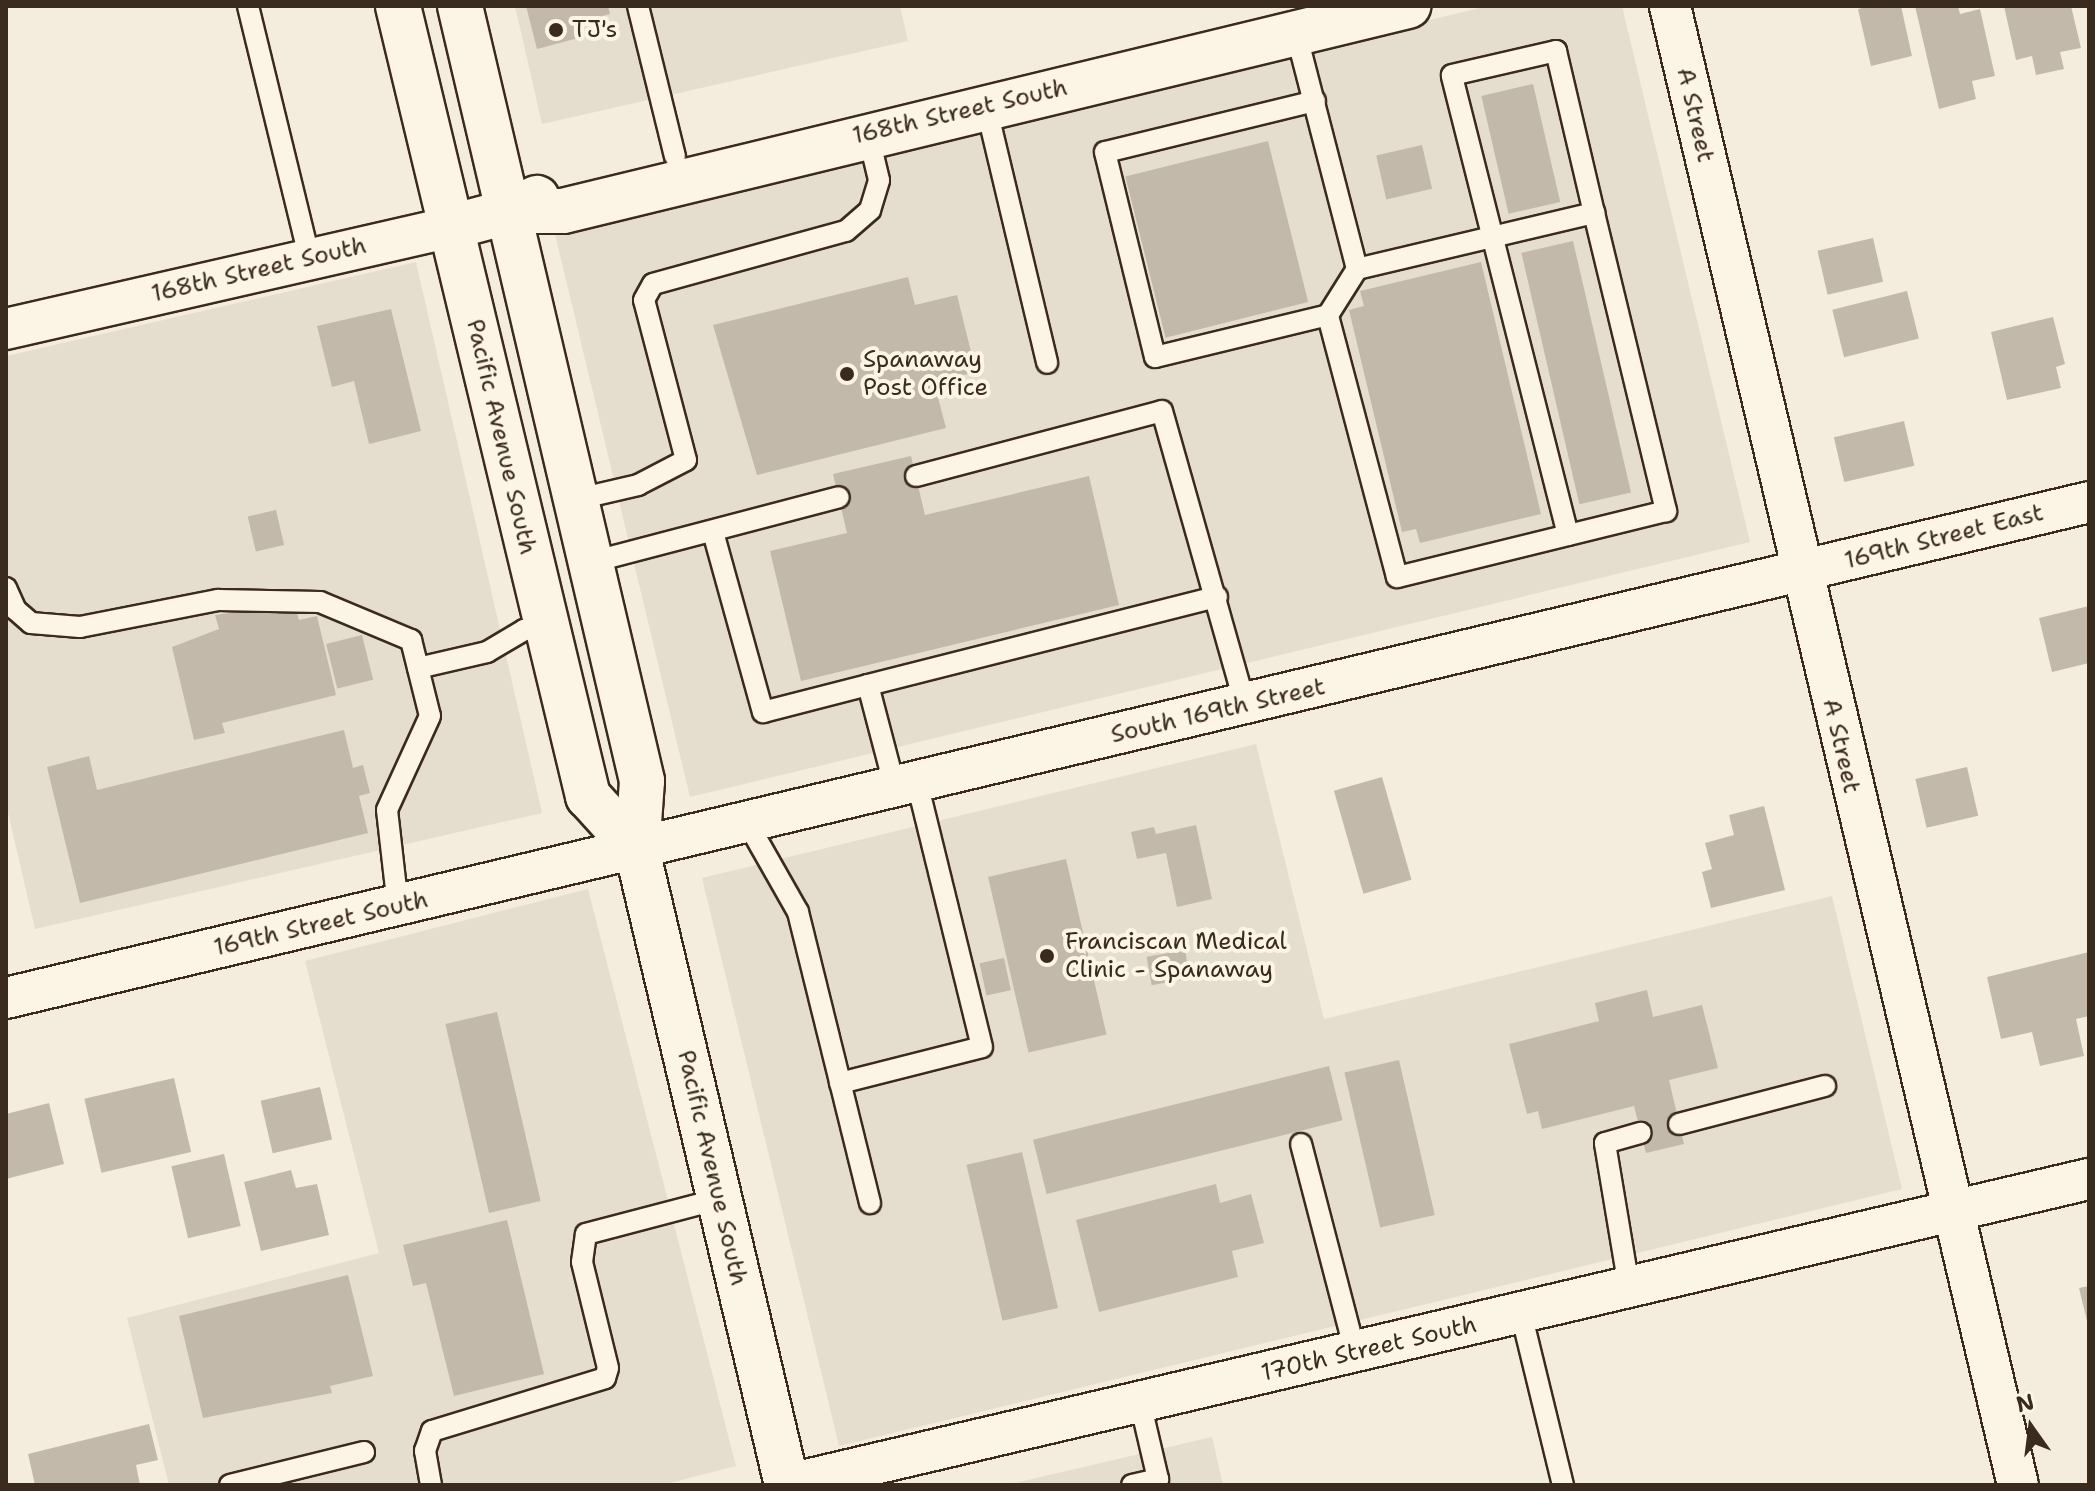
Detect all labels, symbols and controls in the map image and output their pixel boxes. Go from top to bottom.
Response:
place label: TJ's [572,16,617,44]
marker: TJ's [547,21,565,39]
street label: A Street [1670,65,1720,165]
street label: 168th Street South [850,73,1070,151]
street label: 168th Street South [149,231,369,309]
street label: Pacific Avenue South [460,317,542,557]
place label: Spanaway Post Office [863,346,988,402]
marker: Spanaway Post Office [838,365,856,383]
street label: 169th Street East [1842,498,2046,576]
street label: South 169th Street [1108,672,1328,750]
street label: A Street [1816,696,1866,796]
street label: 169th Street South [211,885,431,963]
place label: Franciscan Medical Clinic - Spanaway [1065,928,1287,984]
marker: Franciscan Medical Clinic - Spanaway [1036,945,1058,967]
street label: Pacific Avenue South [671,1048,753,1288]
street label: 170th Street South [1258,1310,1480,1388]
north arrow [1991,1387,2071,1467]
text: N [2013,1387,2037,1419]

